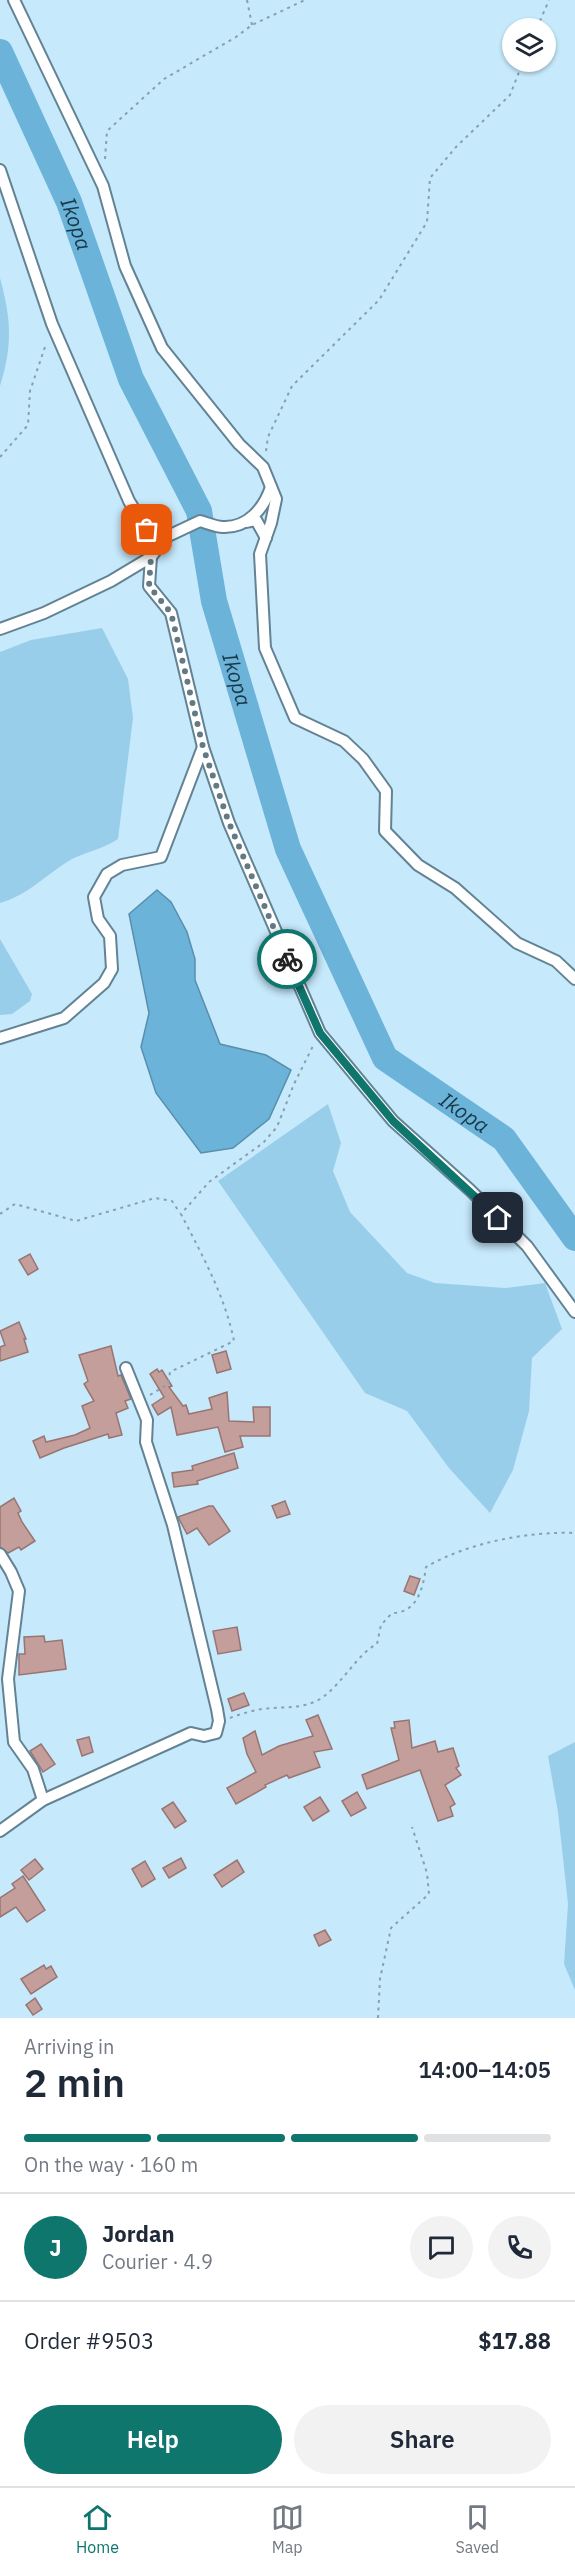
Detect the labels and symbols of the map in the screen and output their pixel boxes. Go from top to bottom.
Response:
water label: Ikopa [54,192,99,254]
pin [121,504,172,555]
water label: Ikopa [216,649,259,709]
courier [257,929,317,989]
water label: Ikopa [434,1085,495,1139]
pin [472,1192,523,1243]

